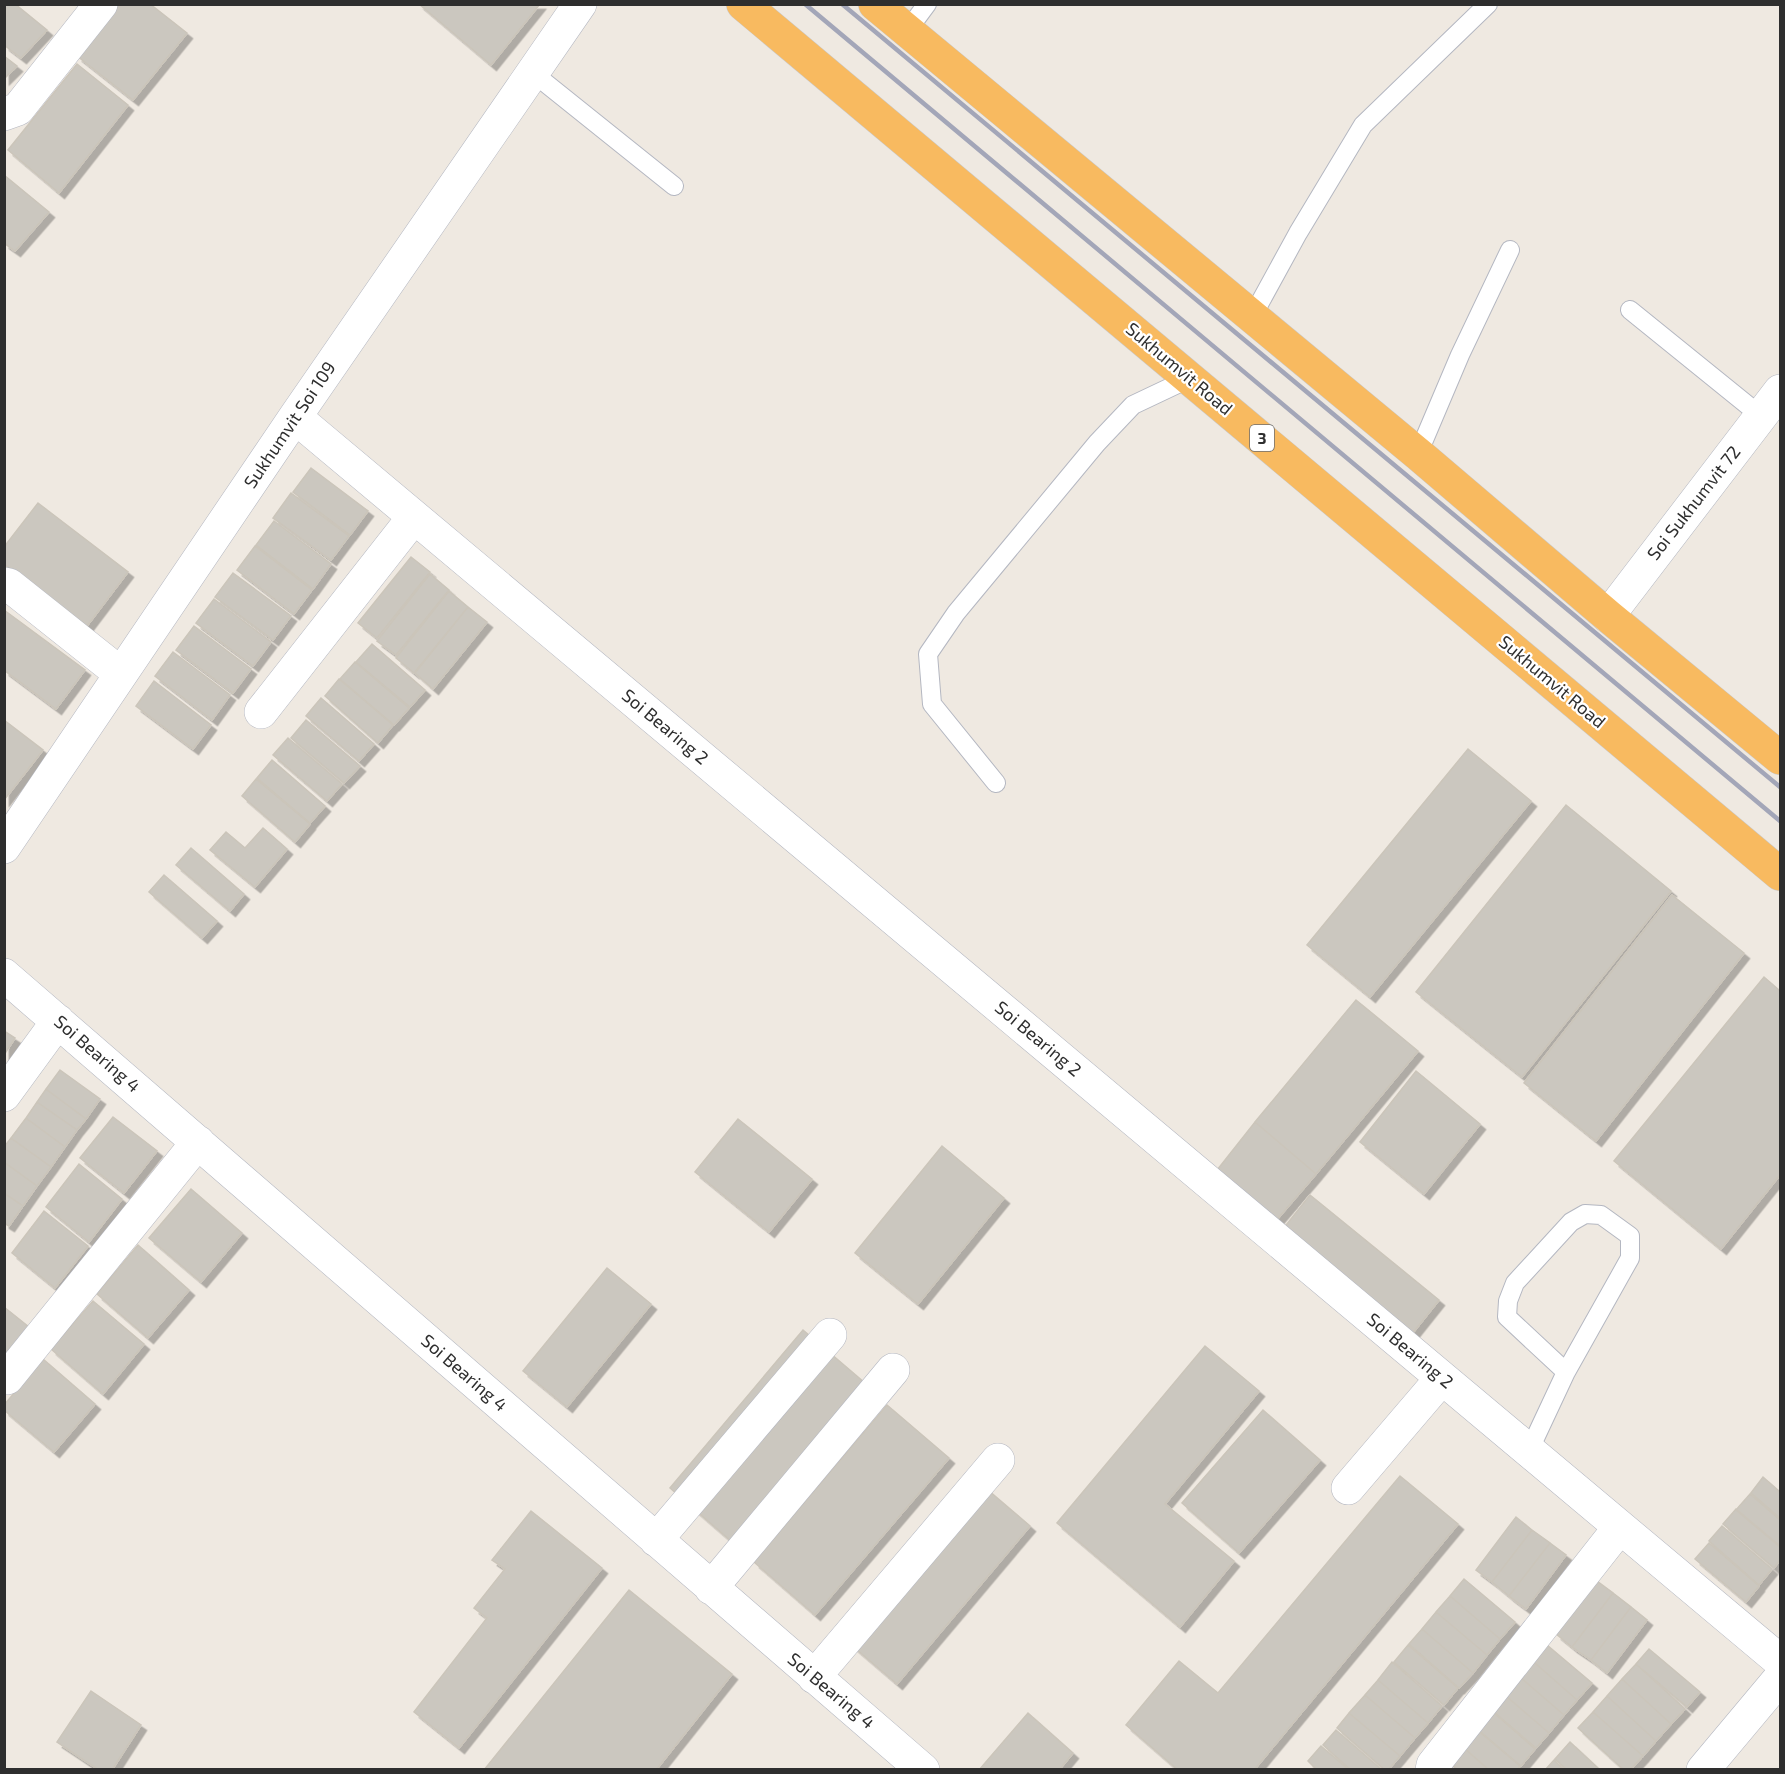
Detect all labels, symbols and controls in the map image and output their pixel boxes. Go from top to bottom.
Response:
street label: Sukhumvit Road [1122,317,1237,419]
street label: Sukhumvit Soi 109 [239,357,340,492]
road number: 3 [1250,425,1274,451]
street label: Soi Sukhumvit 72 [1642,441,1745,564]
street label: Sukhumvit Road [1495,630,1610,732]
street label: Soi Bearing 2 [618,684,713,769]
street label: Soi Bearing 2 [991,996,1086,1081]
street label: Soi Bearing 4 [50,1010,145,1097]
street label: Soi Bearing 2 [1363,1308,1458,1393]
street label: Soi Bearing 4 [417,1329,512,1416]
street label: Soi Bearing 4 [784,1647,880,1733]

